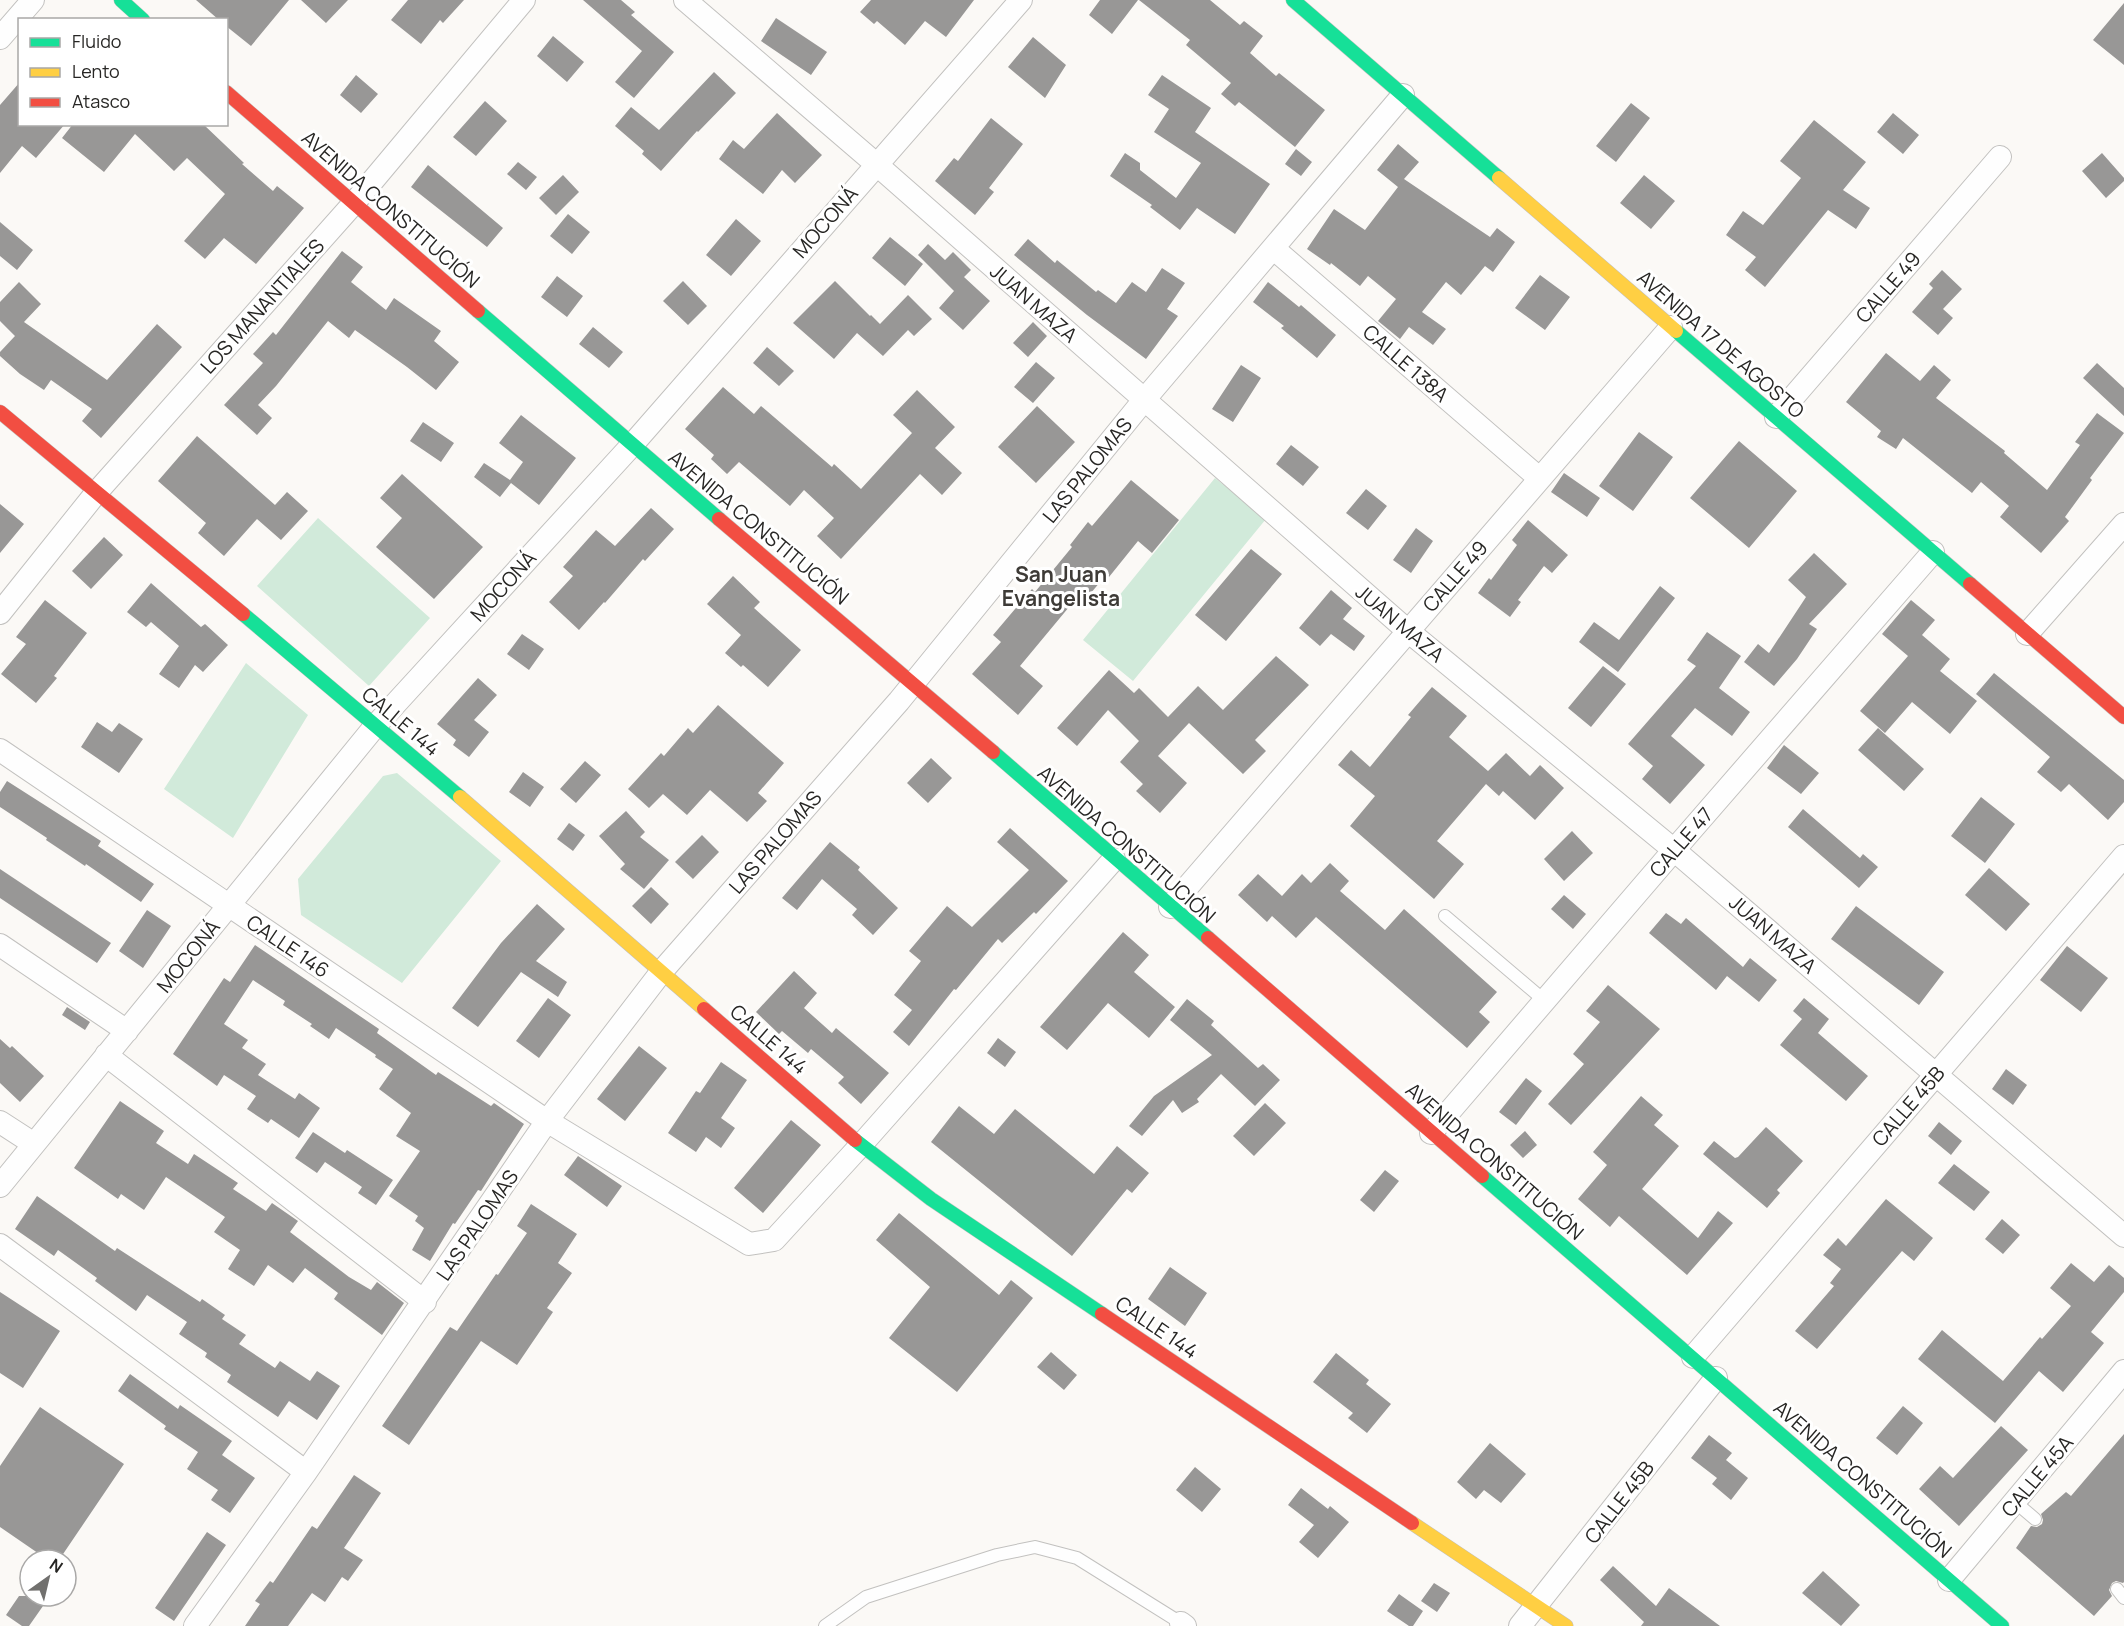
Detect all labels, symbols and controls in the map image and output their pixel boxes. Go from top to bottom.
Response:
legend [18,18,228,126]
text: Fluido [72,29,121,53]
text: Lento [72,59,120,83]
text: Atasco [72,89,130,113]
street label: AVENIDA CONSTITUCIÓN [296,124,486,294]
street label: MOCONÁ [786,180,864,263]
street label: LOS MANANTIALES [194,233,330,379]
street label: CALLE 49 [1849,246,1927,328]
street label: JUAN MAZA [985,258,1084,349]
street label: AVENIDA 17 DE AGOSTO [1632,264,1810,424]
street label: CALLE 138A [1357,318,1455,408]
street label: LAS PALOMAS [1036,412,1138,528]
street label: AVENIDA CONSTITUCIÓN [663,444,855,610]
street label: CALLE 49 [1416,535,1494,617]
street label: MOCONÁ [464,545,542,627]
district label: San Juan Evangelista [1002,560,1120,612]
street label: JUAN MAZA [1350,578,1450,668]
street label: CALLE 144 [356,680,446,762]
street label: AVENIDA CONSTITUCIÓN [1032,759,1222,929]
street label: LAS PALOMAS [723,785,827,899]
street label: CALLE 47 [1643,801,1719,883]
street label: JUAN MAZA [1724,889,1823,980]
street label: CALLE 146 [241,908,335,984]
street label: MOCONÁ [150,914,226,998]
street label: CALLE 144 [725,998,813,1080]
street label: CALLE 45B [1866,1060,1950,1152]
street label: AVENIDA CONSTITUCIÓN [1400,1076,1590,1246]
street label: LAS PALOMAS [430,1164,524,1286]
street label: CALLE 144 [1110,1290,1204,1364]
street label: AVENIDA CONSTITUCIÓN [1768,1394,1958,1564]
street label: CALLE 45A [1995,1429,2079,1522]
street label: CALLE 45B [1578,1455,1660,1549]
north arrow [18,1548,78,1608]
text: N [45,1553,67,1578]

